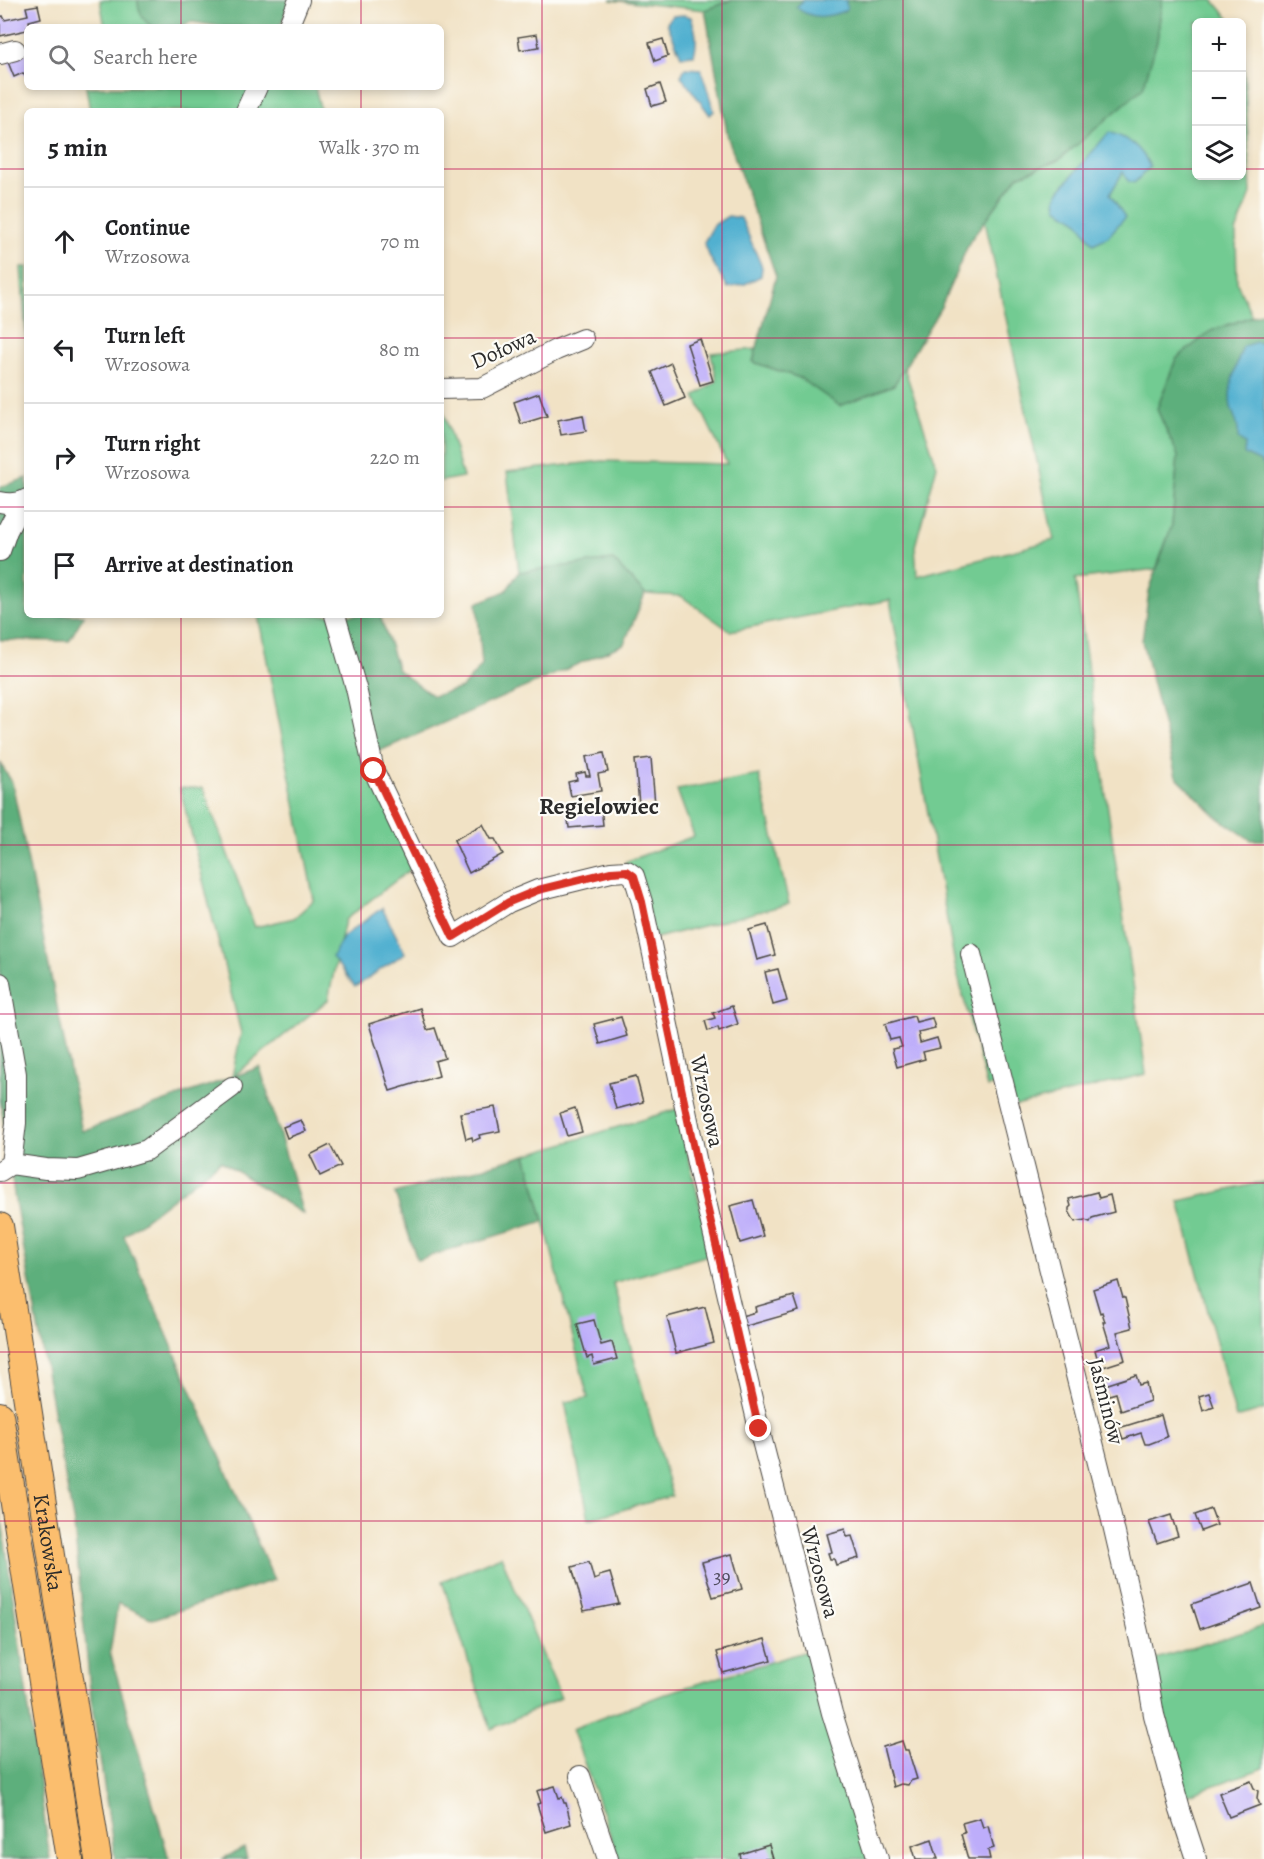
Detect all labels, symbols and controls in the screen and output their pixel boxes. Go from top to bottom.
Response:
map controls [1192,18,1246,180]
button: + [1192,18,1246,72]
search box [24,24,444,90]
icon: search [45,41,78,74]
text: Search here [93,42,198,72]
button: − [1192,72,1246,126]
button: layers [1192,126,1246,180]
text: 5 min [48,130,108,165]
text: Walk · 370 m [319,134,420,161]
text: Continue [105,213,190,243]
icon: ahead [48,225,81,258]
text: 70 m [380,228,420,255]
text: Wrzosowa [105,243,190,270]
text: Turn left [105,321,185,351]
street label: Dołowa [466,321,541,377]
icon: left [48,333,81,366]
text: 80 m [379,336,420,363]
text: Wrzosowa [105,351,190,378]
text: Turn right [105,429,201,459]
icon: right [48,441,81,474]
text: 220 m [370,444,420,471]
text: Wrzosowa [105,459,190,486]
icon: arrive [48,549,81,582]
text: Arrive at destination [105,550,294,580]
route start [360,757,386,783]
district label: Regielowiec [539,790,659,822]
street label: Wrzosowa [682,1051,732,1151]
street label: Jaśminów [1081,1355,1131,1448]
route end [745,1415,771,1441]
street label: Krakowska [26,1491,70,1594]
street label: Wrzosowa [793,1522,847,1622]
house number: 39 [713,1563,731,1590]

